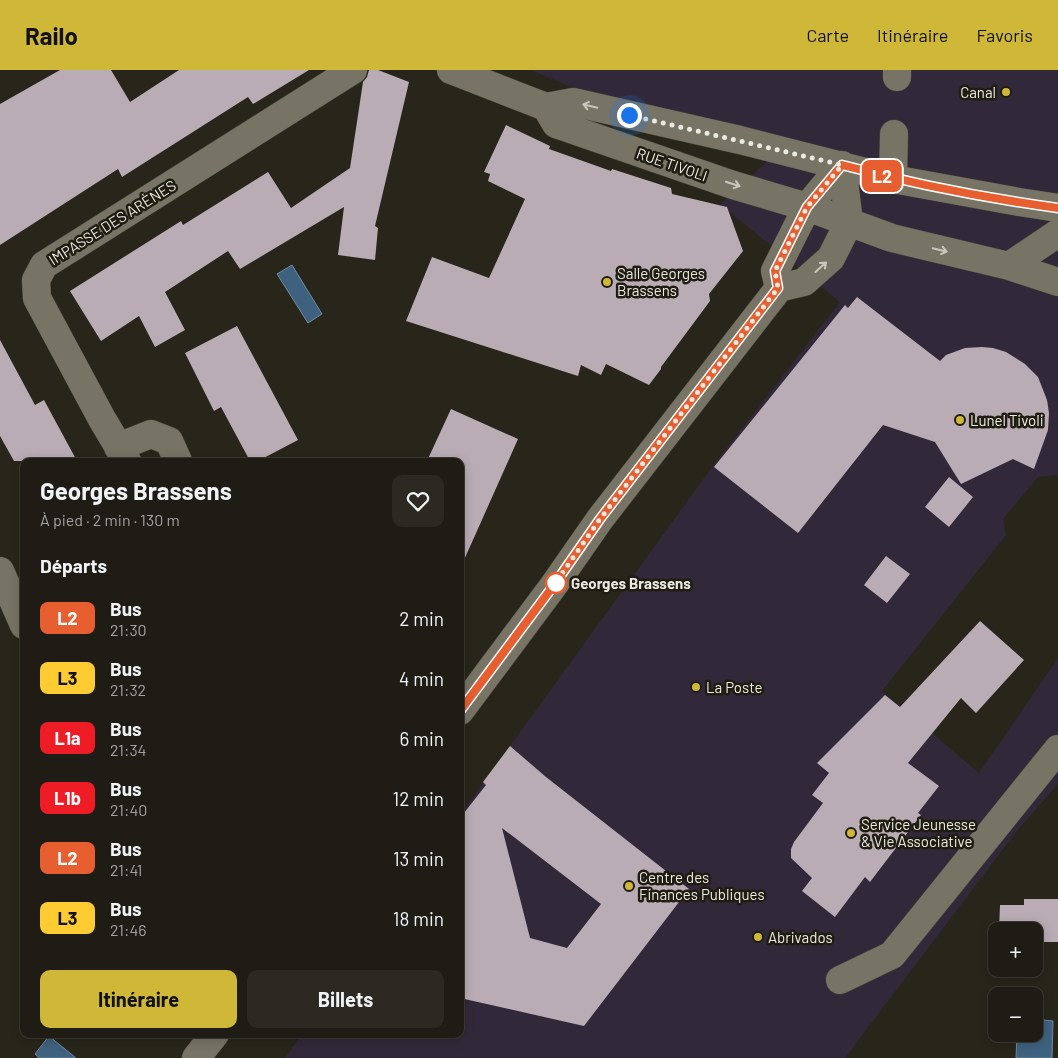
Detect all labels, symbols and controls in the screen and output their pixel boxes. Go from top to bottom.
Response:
text: Railo [25,21,78,50]
text: Carte [806,24,849,46]
text: Itinéraire [877,24,948,46]
text: Favoris [976,24,1033,46]
place label: Canal [960,83,996,101]
marker: Canal [1000,86,1012,98]
one-way arrow [583,101,599,110]
your location [617,103,642,128]
street label: RUE TIVOLI [634,144,710,184]
line badge: L2 [860,160,904,192]
text: L2 [872,165,892,187]
street label: IMPASSE DES ARÈNES [45,176,179,268]
one-way arrow [725,180,741,190]
one-way arrow [931,246,947,255]
one-way arrow [814,261,827,273]
place label: Salle Georges Brassens [617,264,705,299]
marker: Salle Georges Brassens [601,276,613,288]
place label: Lunel Tivoli [970,411,1043,429]
marker: Lunel Tivoli [954,414,966,426]
button: heart [392,475,444,527]
text: Georges Brassens [40,476,232,505]
text: À pied · 2 min · 130 m [40,510,180,529]
text: Départs [40,554,107,577]
marker: Georges Brassens [545,572,567,594]
place label: Georges Brassens [571,574,691,592]
text: Bus [110,597,142,620]
text: L2 [57,607,78,629]
text: 2 min [399,607,444,630]
text: 21:30 [110,620,147,639]
text: Bus [110,657,142,680]
text: L3 [57,667,78,689]
text: 4 min [399,667,444,690]
place label: La Poste [706,678,762,696]
text: 21:32 [110,680,146,699]
marker: La Poste [690,681,702,693]
text: Bus [110,717,142,740]
text: L1a [54,727,81,749]
text: 6 min [400,727,444,750]
text: 21:34 [110,740,146,759]
text: Bus [110,777,142,800]
text: L1b [54,787,81,809]
text: 12 min [393,787,444,810]
text: 21:40 [110,800,147,819]
place label: Service Jeunesse & Vie Associative [861,815,976,850]
marker: Service Jeunesse & Vie Associative [845,827,857,839]
text: Bus [110,837,142,860]
text: L2 [57,847,78,869]
text: 13 min [393,847,444,870]
text: 21:41 [110,860,142,879]
place label: Centre des Finances Publiques [639,868,765,903]
marker: Centre des Finances Publiques [623,880,635,892]
text: Bus [110,897,142,920]
text: L3 [57,907,78,929]
text: 18 min [393,907,444,930]
text: 21:46 [110,920,146,939]
map controls [988,922,1043,1042]
button: + [988,922,1043,977]
place label: Abrivados [768,928,833,946]
marker: Abrivados [752,931,764,943]
button: Itinéraire [40,970,237,1028]
button: Billets [247,970,444,1028]
button: − [988,987,1043,1042]

